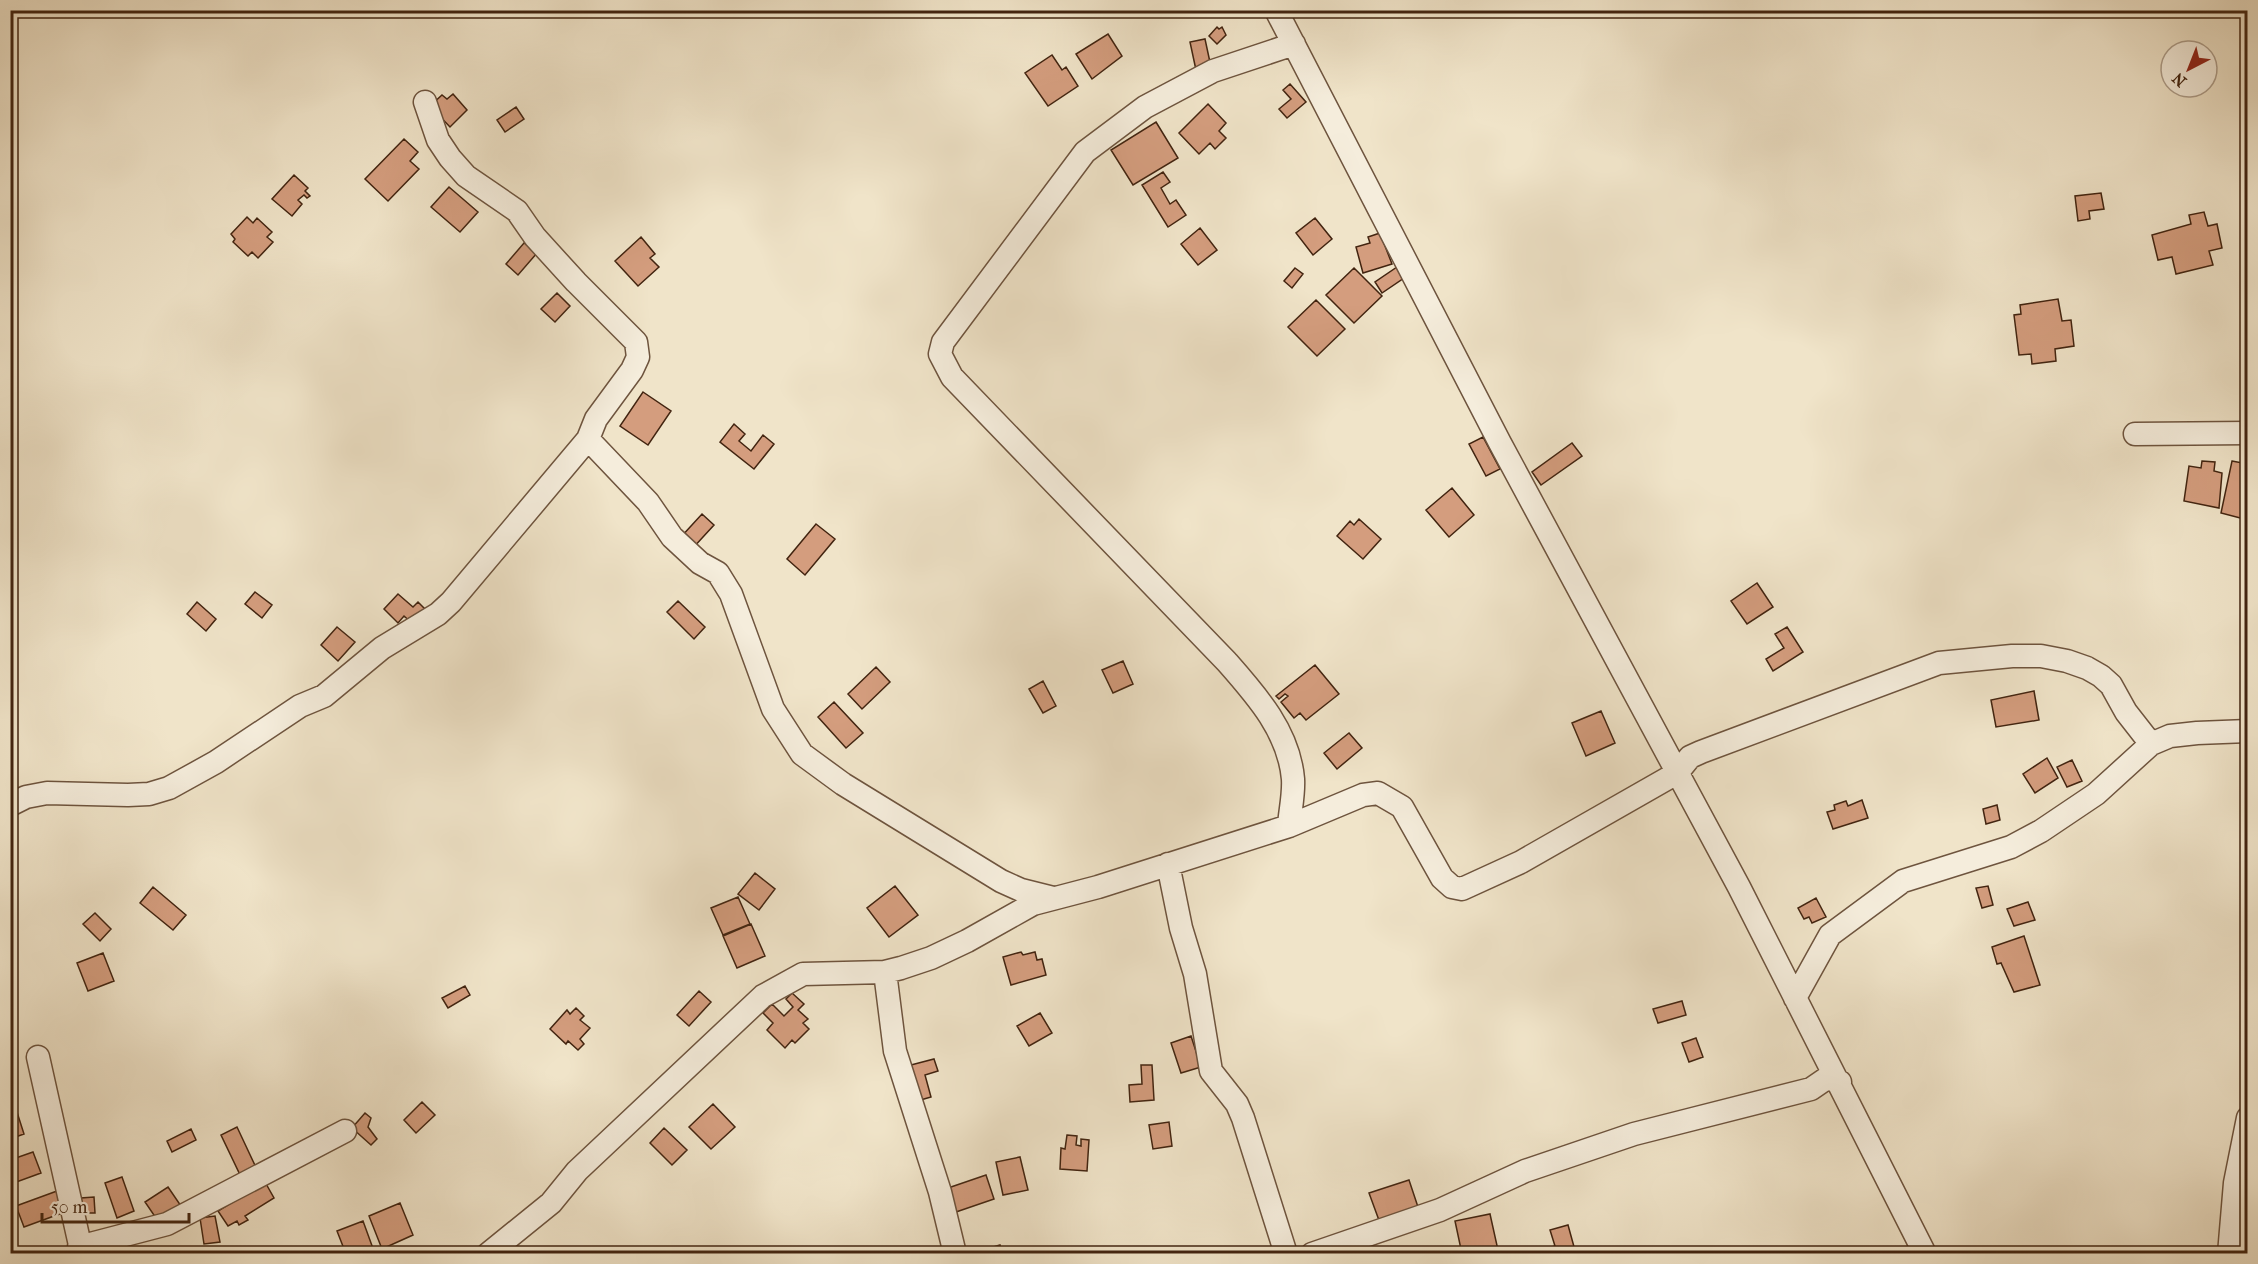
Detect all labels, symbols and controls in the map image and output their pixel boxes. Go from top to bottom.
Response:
north arrow [2159,39,2219,99]
text: N [2168,68,2190,91]
scale bar [42,1186,189,1224]
text: 50 m [51,1197,88,1218]

